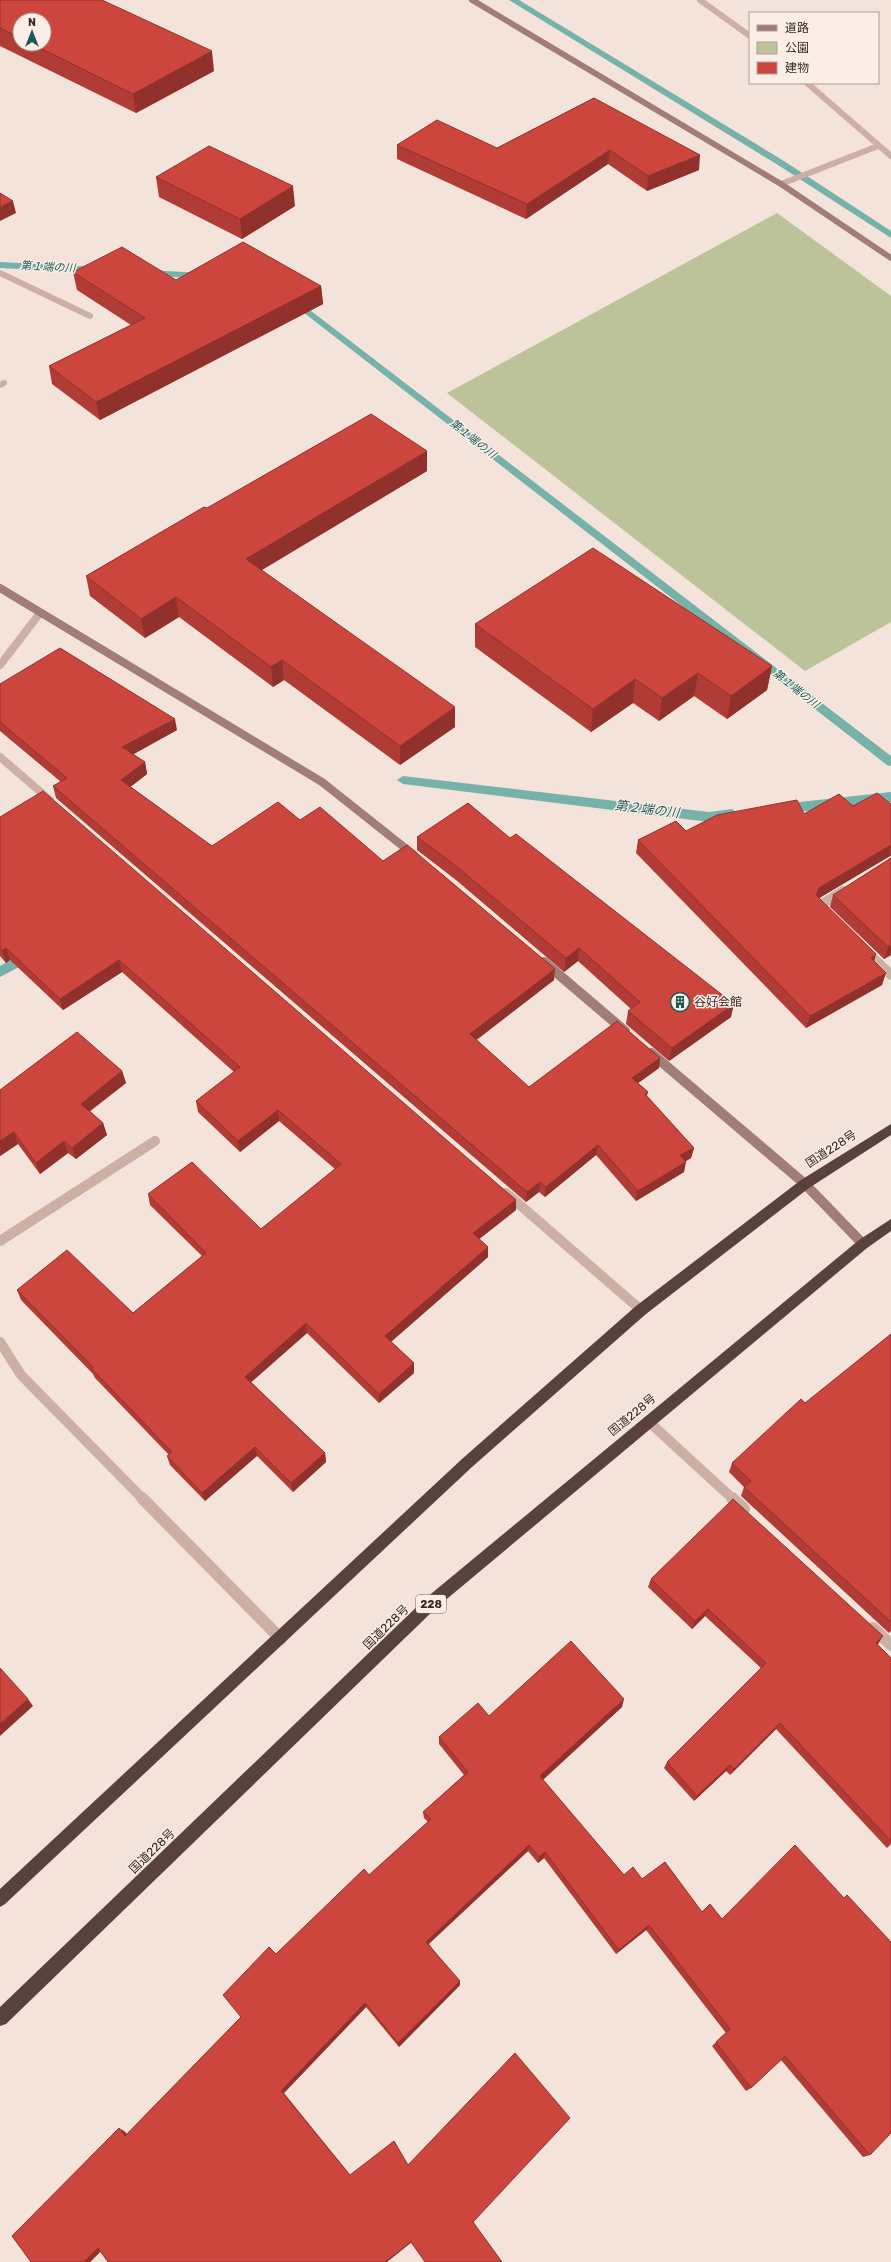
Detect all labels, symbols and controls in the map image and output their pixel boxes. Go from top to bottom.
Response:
north arrow [12,12,52,52]
legend [749,12,879,84]
text: N [28,16,36,29]
text: 道路 [785,21,809,35]
text: 公園 [785,41,809,55]
text: 建物 [785,61,809,75]
water label: 第１端の川 [20,259,77,275]
water label: 第１端の川 [447,417,499,462]
water label: 第１端の川 [770,667,822,712]
water label: 第２端の川 [614,798,682,821]
building icon: 谷好会館 [669,991,691,1013]
place label: 谷好会館 [694,995,742,1009]
street label: 国道228号 [803,1127,859,1171]
street label: 国道228号 [605,1391,659,1439]
road number: 228 [416,1595,446,1613]
street label: 国道228号 [360,1602,412,1652]
street label: 国道228号 [126,1826,178,1876]

